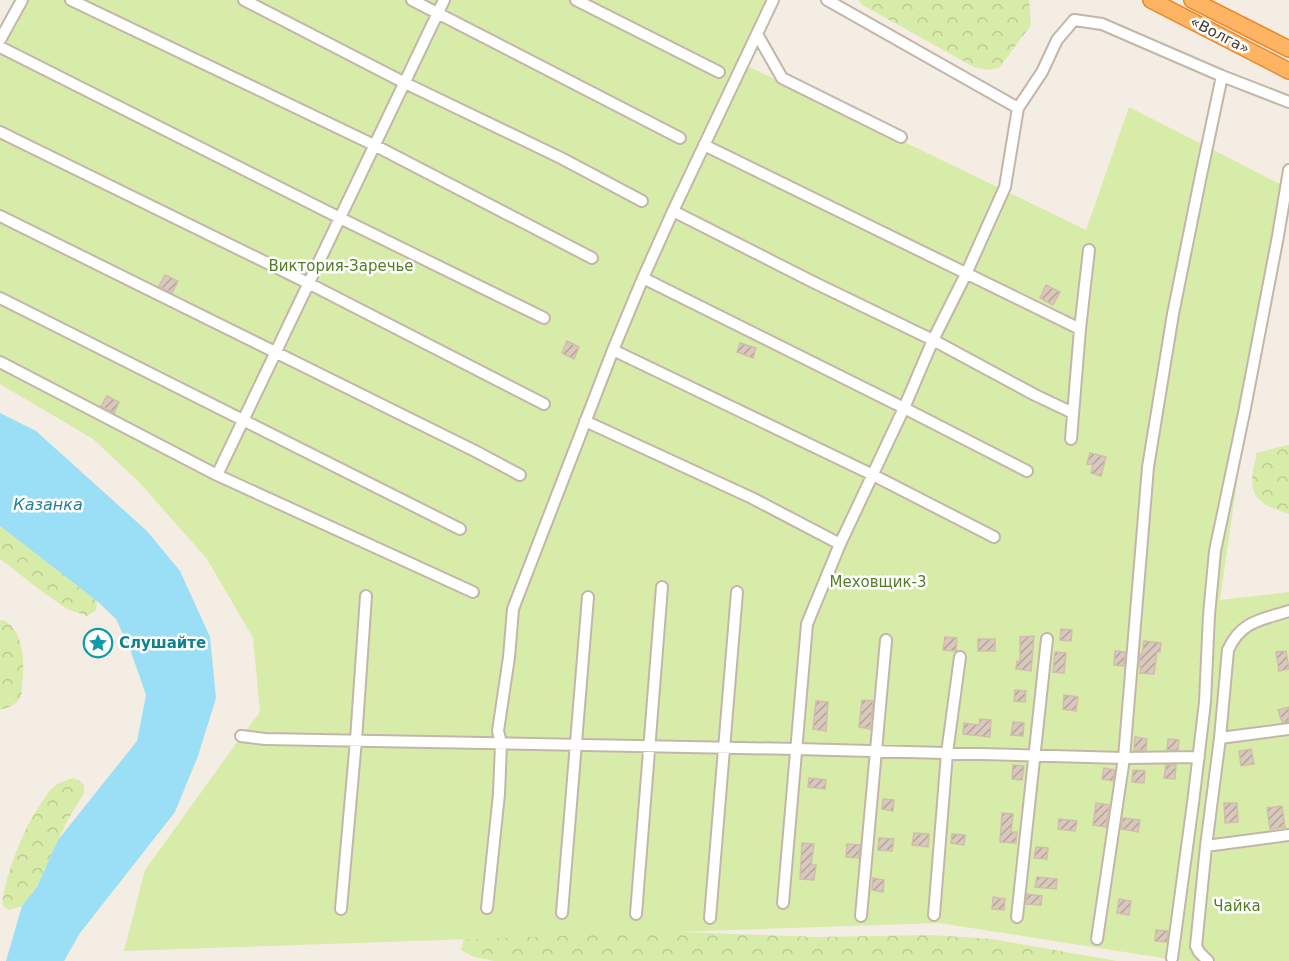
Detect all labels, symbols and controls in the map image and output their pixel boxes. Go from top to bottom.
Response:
street label: «Волга» [1187,12,1253,58]
park label: Виктория-Заречье [268,257,414,275]
water label: Казанка [13,495,83,514]
park label: Меховщик-3 [830,573,926,591]
place icon: Слушайте [82,627,114,659]
place label: Слушайте [119,634,206,652]
park label: Чайка [1213,897,1261,915]

